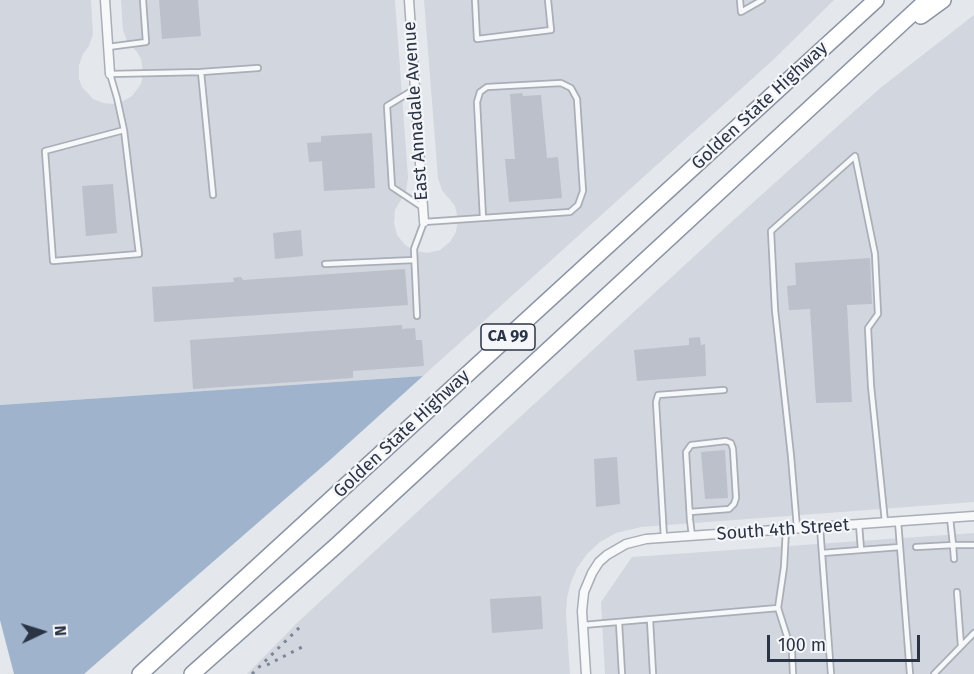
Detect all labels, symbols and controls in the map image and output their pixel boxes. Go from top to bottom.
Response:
street label: East Annadale Avenue [399,21,433,201]
street label: Golden State Highway [688,37,832,175]
road number: CA 99 [481,324,535,350]
street label: Golden State Highway [330,365,474,503]
street label: South 4th Street [716,515,850,545]
north arrow [12,602,72,662]
scale bar [770,623,923,661]
text: N [51,625,70,637]
text: 100 m [778,634,826,656]

